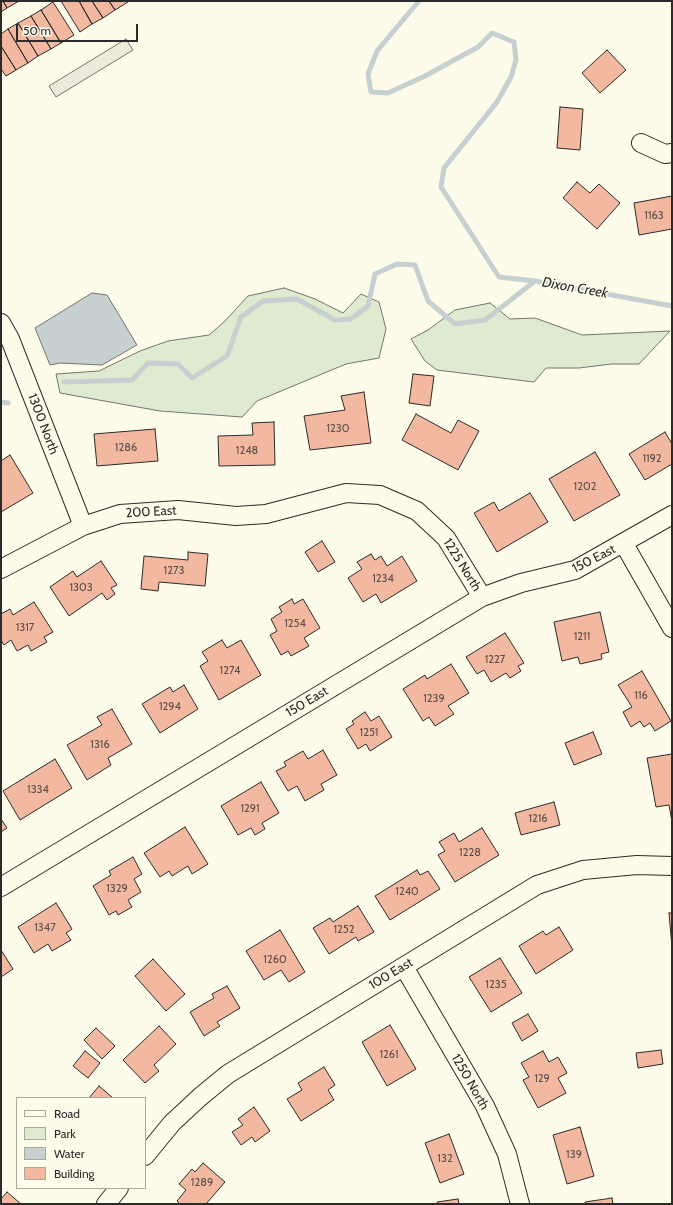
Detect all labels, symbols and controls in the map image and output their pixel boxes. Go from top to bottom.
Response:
scale bar [18,16,140,42]
text: 50 m [23,23,51,38]
house number: 1163 [644,209,664,223]
water label: Dixon Creek [541,274,609,302]
street label: 1300 North [24,391,62,457]
house number: 1230 [327,422,349,436]
house number: 1286 [115,441,137,455]
house number: 1248 [236,444,258,458]
house number: 1192 [642,452,662,466]
house number: 1202 [574,480,596,494]
street label: 200 East [125,503,177,521]
street label: 1225 North [440,536,484,594]
street label: 150 East [570,542,618,576]
house number: 1273 [164,564,184,578]
house number: 1234 [372,572,394,586]
house number: 1303 [69,581,93,595]
house number: 1254 [284,617,306,631]
house number: 1317 [16,621,34,635]
house number: 1211 [574,630,590,644]
house number: 1227 [485,653,505,667]
house number: 1274 [220,664,240,678]
street label: 150 East [283,683,331,721]
house number: 116 [634,689,648,703]
house number: 1239 [423,692,445,706]
house number: 1294 [159,700,181,714]
house number: 1251 [360,726,378,740]
house number: 1316 [90,738,110,752]
house number: 1334 [27,783,49,797]
house number: 1291 [240,802,260,816]
house number: 1216 [528,812,548,826]
house number: 1228 [459,846,481,860]
house number: 1329 [106,882,128,896]
house number: 1240 [395,885,419,899]
house number: 1347 [34,921,56,935]
house number: 1252 [333,923,355,937]
house number: 1260 [263,953,287,967]
street label: 100 East [366,955,416,993]
house number: 1235 [485,978,507,992]
house number: 1261 [379,1048,399,1062]
street label: 1250 North [448,1051,492,1113]
house number: 129 [534,1072,550,1086]
legend [16,1097,146,1189]
text: Road [54,1106,80,1121]
text: Park [54,1126,76,1141]
text: Water [54,1146,84,1161]
house number: 139 [566,1148,582,1162]
house number: 132 [437,1152,453,1166]
text: Building [54,1166,95,1181]
house number: 1289 [191,1176,213,1190]

